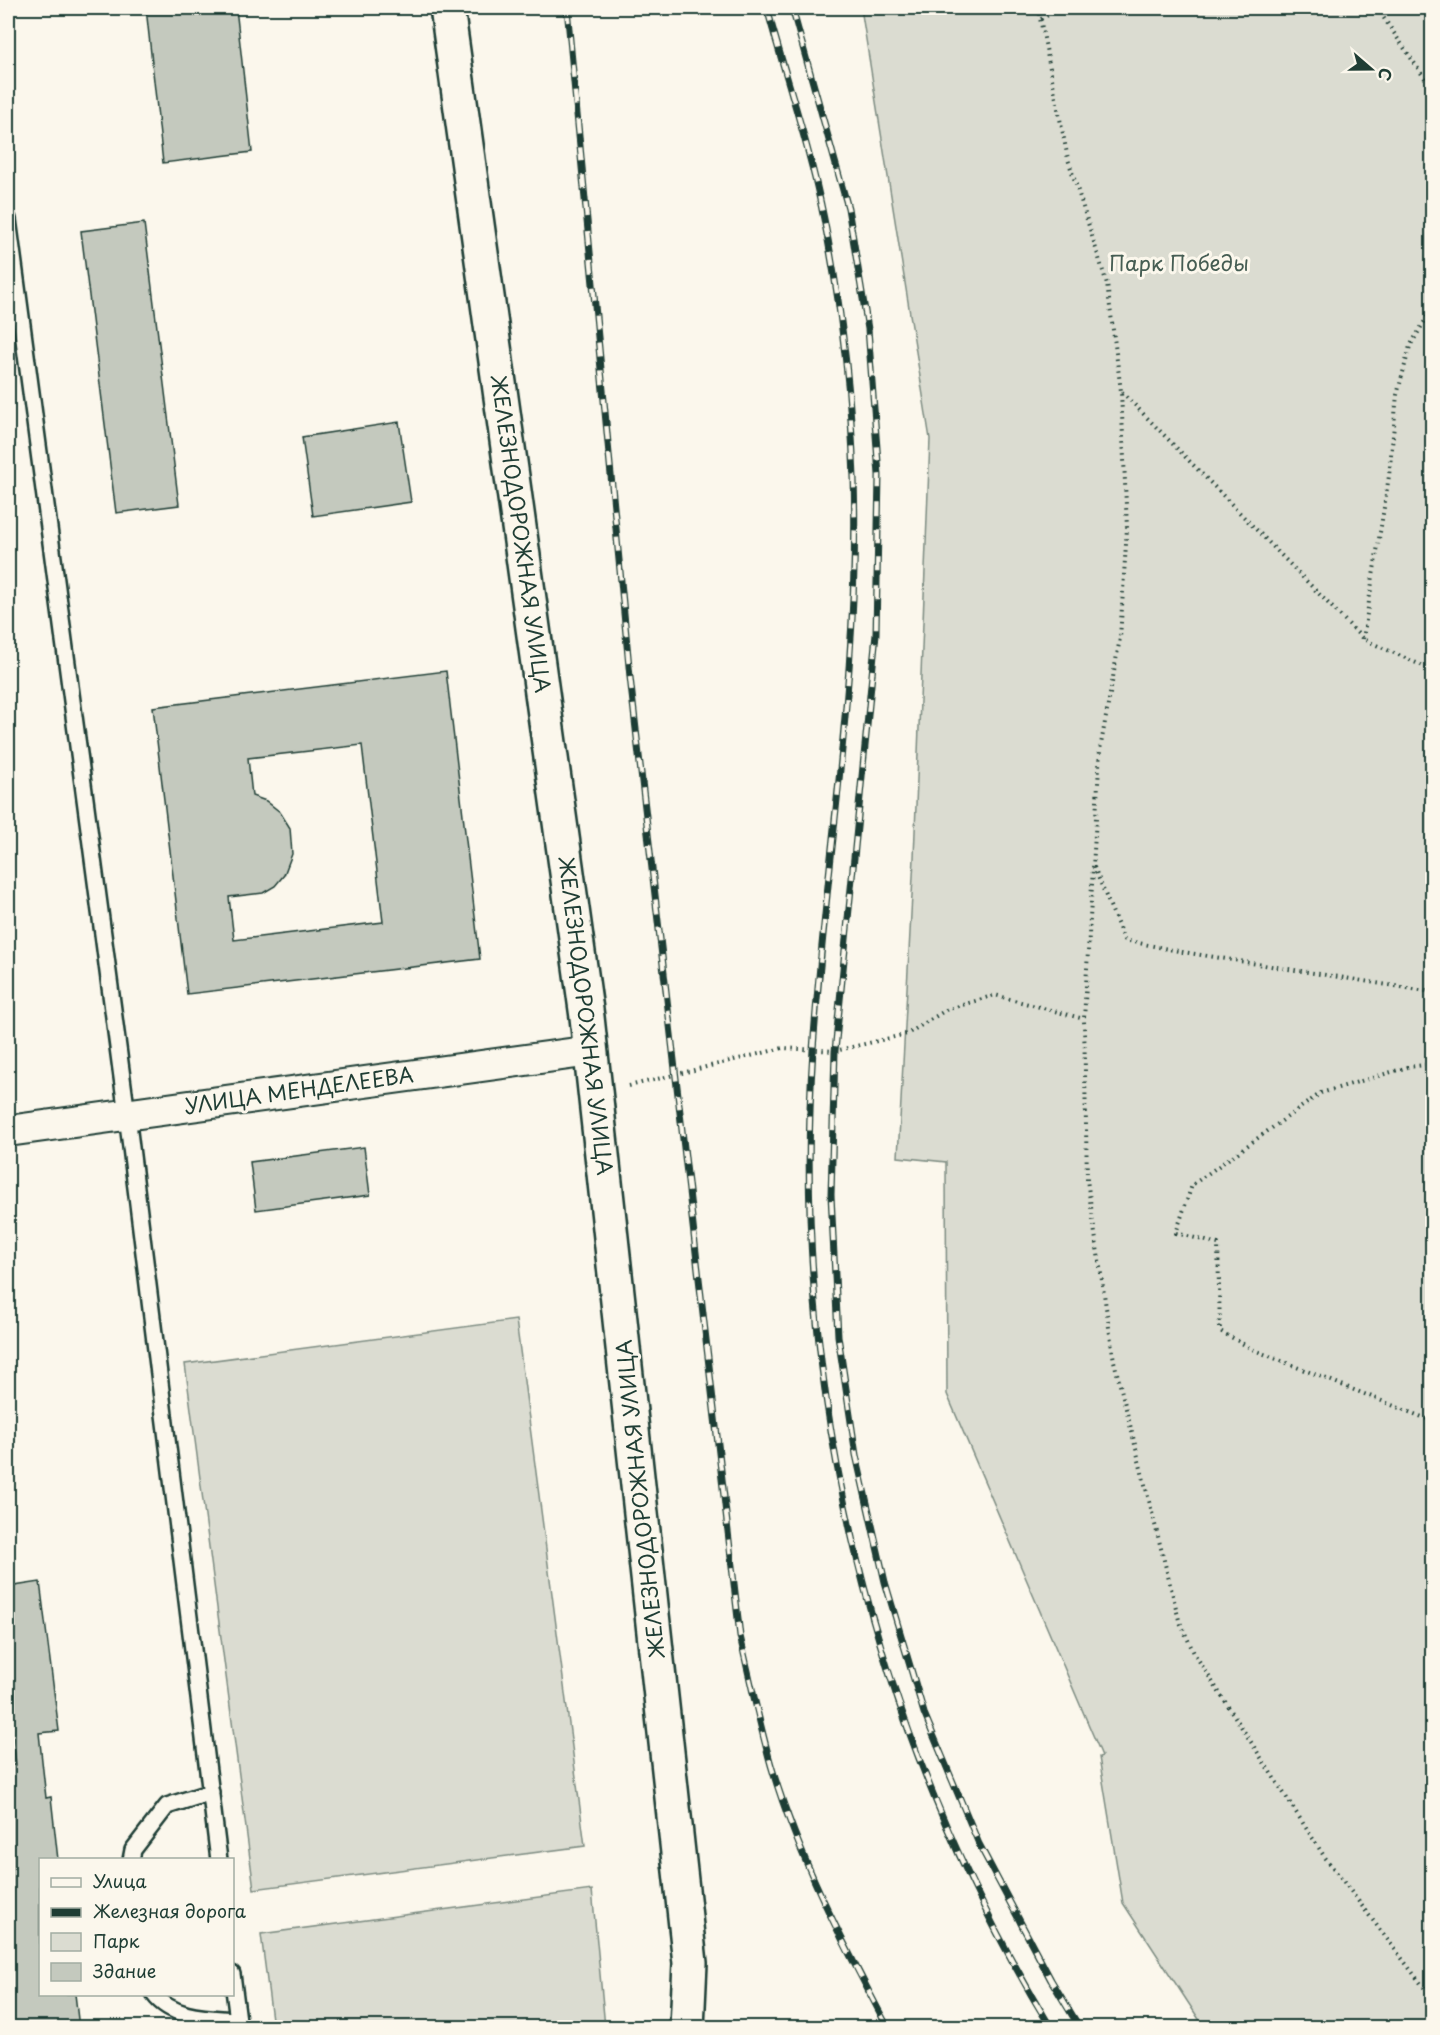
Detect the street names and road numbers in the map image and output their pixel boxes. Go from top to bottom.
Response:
street label: ЖЕЛЕЗНОДОРОЖНАЯ УЛИЦА [484,373,560,695]
street label: ЖЕЛЕЗНОДОРОЖНАЯ УЛИЦА [552,855,622,1177]
street label: УЛИЦА МЕНДЕЛЕЕВА [182,1057,415,1121]
street label: ЖЕЛЕЗНОДОРОЖНАЯ УЛИЦА [606,1338,672,1660]

